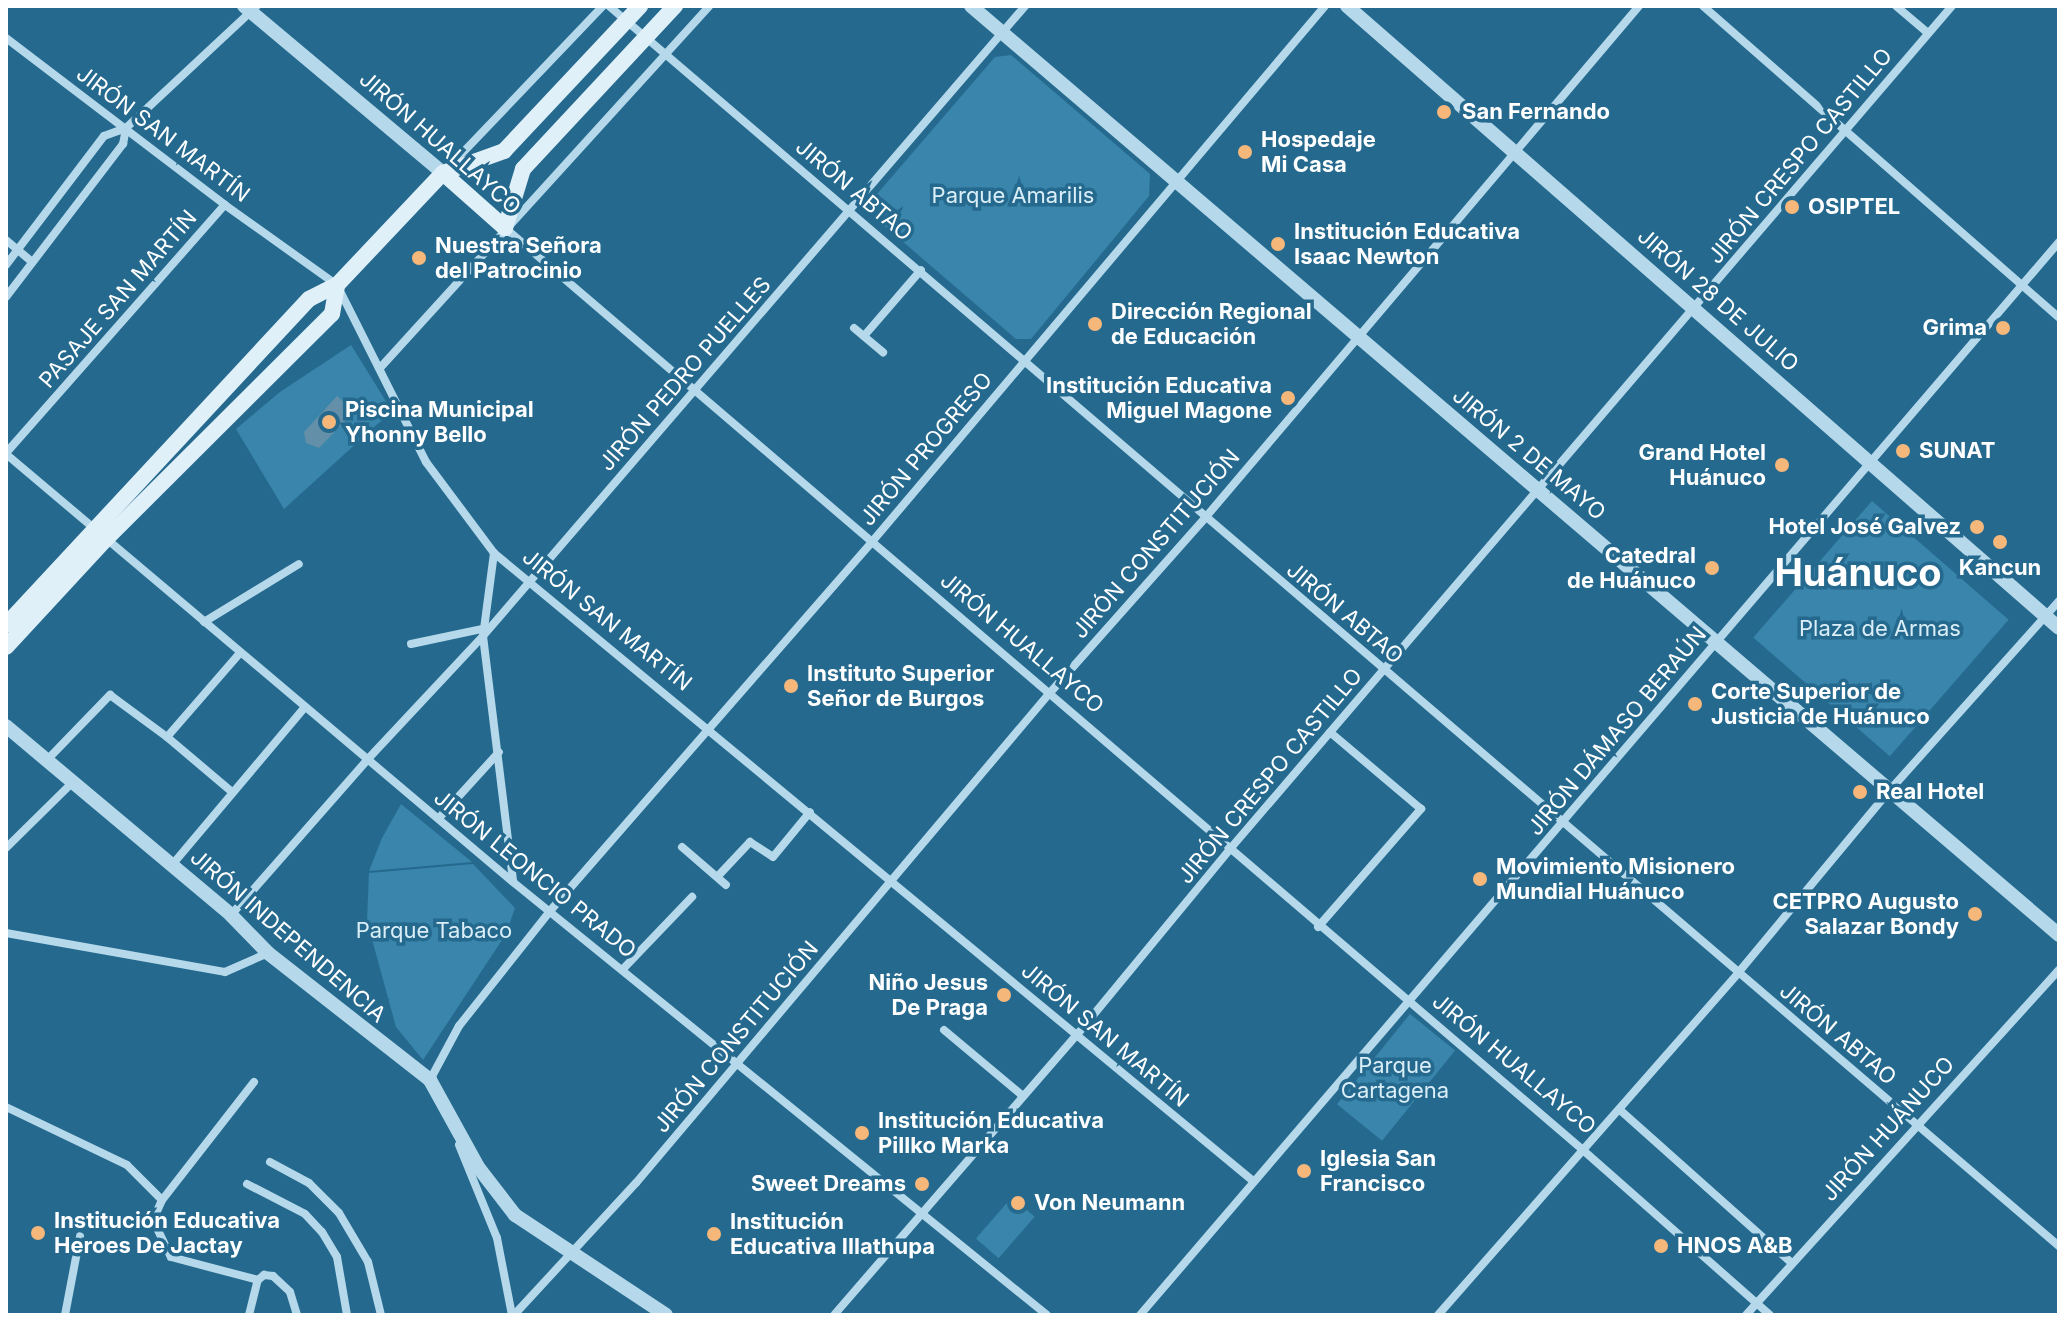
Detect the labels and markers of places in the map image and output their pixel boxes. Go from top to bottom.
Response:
place label: San Fernando [1462,99,1610,125]
marker: San Fernando [1433,101,1455,123]
place label: Hospedaje Mi Casa [1261,126,1376,178]
marker: Hospedaje Mi Casa [1236,143,1254,161]
place label: OSIPTEL [1808,194,1900,220]
marker: OSIPTEL [1783,198,1801,216]
place label: Institución Educativa Isaac Newton [1294,218,1520,270]
place label: Nuestra Señora del Patrocinio [435,232,602,284]
marker: Institución Educativa Isaac Newton [1269,235,1287,253]
marker: Nuestra Señora del Patrocinio [410,249,428,267]
place label: Dirección Regional de Educación [1111,298,1312,350]
marker: Dirección Regional de Educación [1086,315,1104,333]
place label: Grima [1923,315,1987,341]
marker: Grima [1994,319,2012,337]
place label: Institución Educativa Miguel Magone [1046,372,1272,424]
marker: Institución Educativa Miguel Magone [1279,389,1297,407]
place label: Piscina Municipal Yhonny Bello [345,396,534,448]
marker: Piscina Municipal Yhonny Bello [320,413,338,431]
place label: SUNAT [1919,438,1995,464]
place label: Grand Hotel Huánuco [1638,439,1766,490]
marker: SUNAT [1894,442,1912,460]
marker: Grand Hotel Huánuco [1773,456,1791,474]
place label: Hotel José Galvez [1768,514,1961,540]
marker: Hotel José Galvez [1968,518,1986,536]
marker: Kancun [1991,533,2009,551]
place label: Catedral de Huánuco [1567,542,1696,594]
place label: Kancun [1959,555,2041,581]
marker: Catedral de Huánuco [1703,559,1721,577]
place label: Instituto Superior Señor de Burgos [807,660,994,712]
marker: Instituto Superior Señor de Burgos [782,677,800,695]
place label: Corte Superior de Justicia de Huánuco [1711,678,1930,730]
marker: Corte Superior de Justicia de Huánuco [1686,695,1704,713]
place label: Real Hotel [1876,779,1984,805]
marker: Real Hotel [1851,783,1869,801]
place label: Movimiento Misionero Mundial Huánuco [1496,853,1735,904]
marker: Movimiento Misionero Mundial Huánuco [1471,870,1489,888]
place label: CETPRO Augusto Salazar Bondy [1772,888,1959,940]
marker: CETPRO Augusto Salazar Bondy [1966,905,1984,923]
place label: Niño Jesus De Praga [869,969,988,1020]
marker: Niño Jesus De Praga [995,986,1013,1004]
place label: Institución Educativa Pillko Marka [878,1107,1104,1158]
marker: Institución Educativa Pillko Marka [853,1124,871,1142]
place label: Iglesia San Francisco [1320,1145,1436,1196]
marker: Iglesia San Francisco [1295,1162,1313,1180]
place label: Sweet Dreams [751,1171,906,1197]
marker: Sweet Dreams [913,1175,931,1193]
place label: Von Neumann [1034,1190,1185,1216]
marker: Von Neumann [1009,1194,1027,1212]
place label: Institución Educativa Heroes De Jactay [54,1207,280,1258]
place label: Institución Educativa Illathupa [730,1208,935,1260]
marker: Institución Educativa Heroes De Jactay [29,1224,47,1242]
marker: Institución Educativa Illathupa [705,1225,723,1243]
place label: HNOS A&B [1677,1233,1793,1259]
marker: HNOS A&B [1652,1237,1670,1255]

